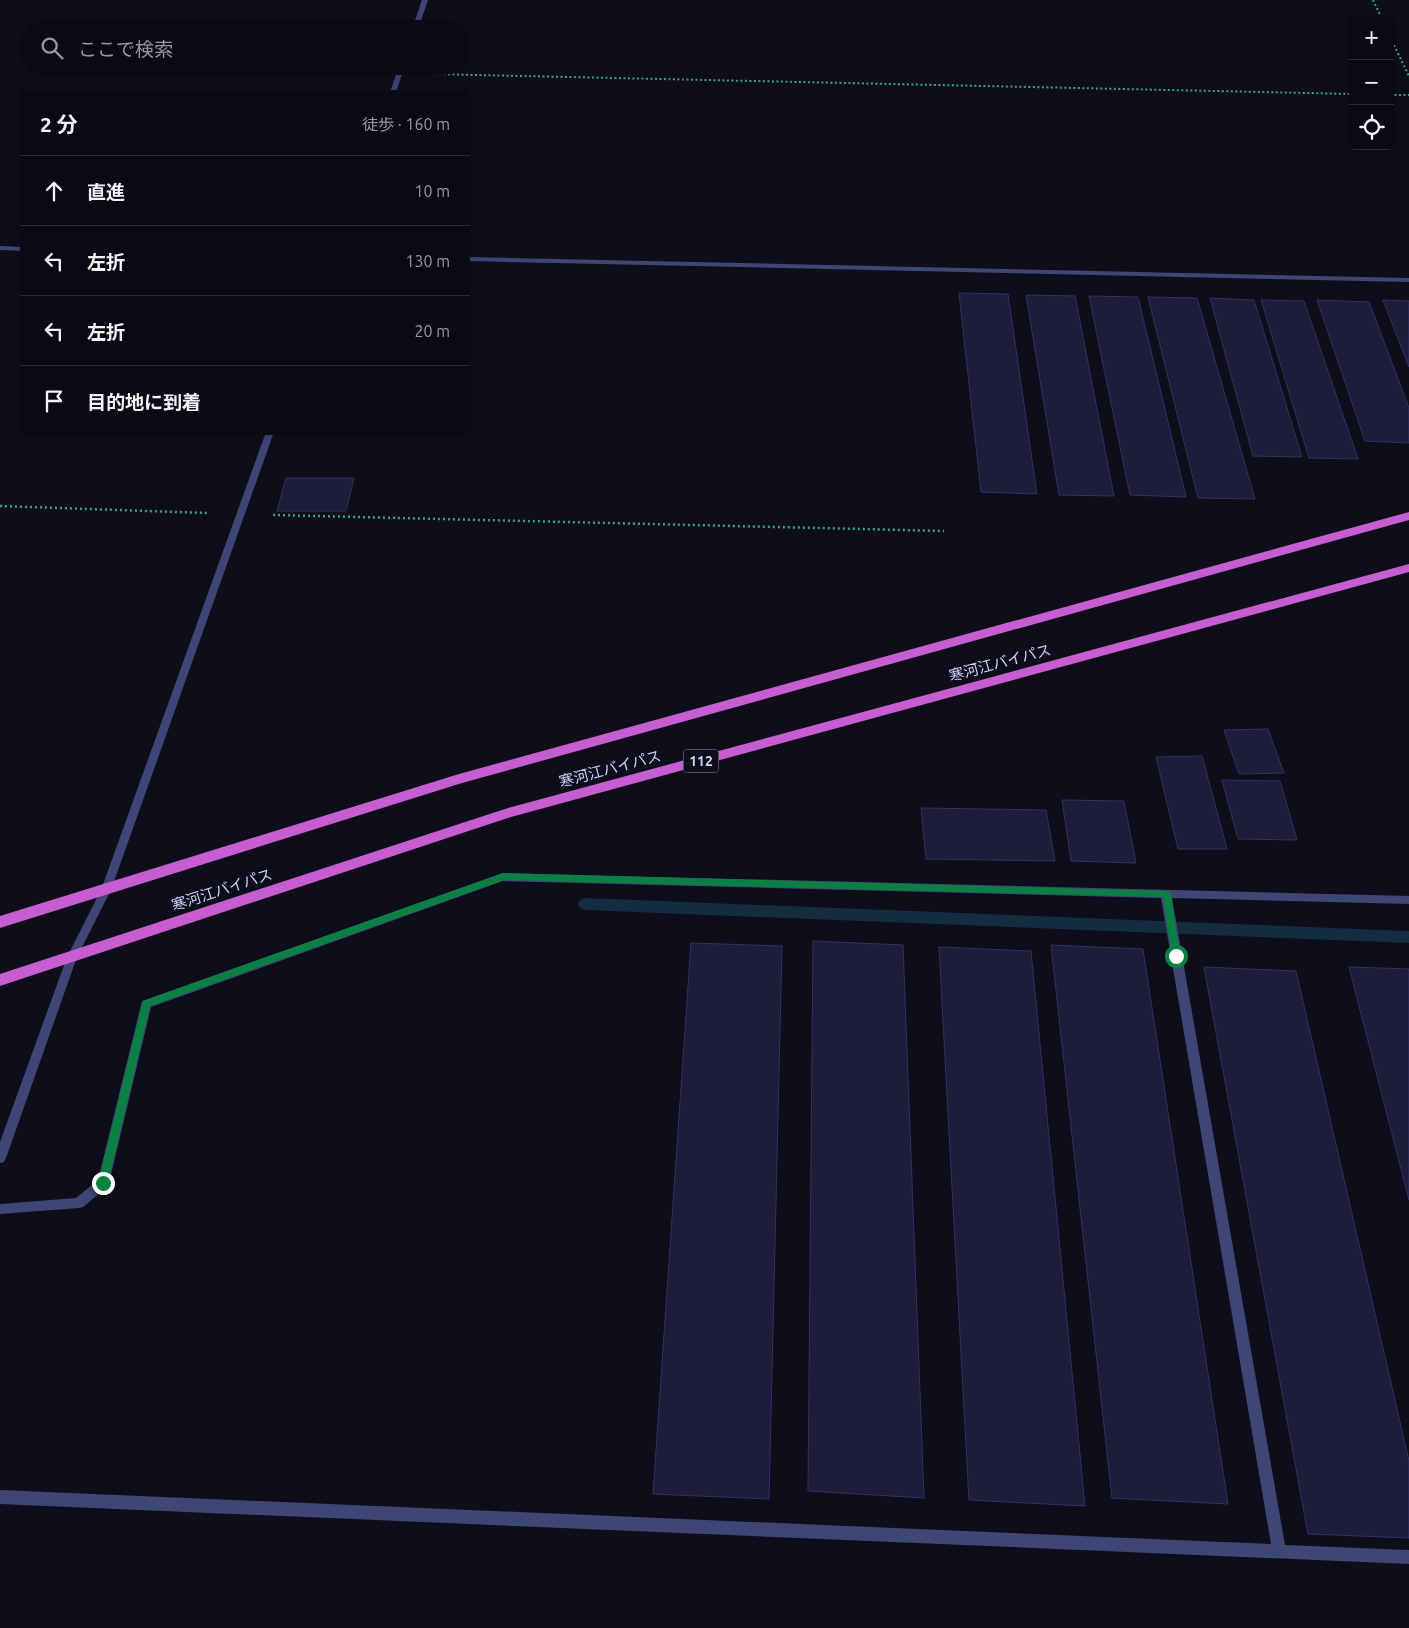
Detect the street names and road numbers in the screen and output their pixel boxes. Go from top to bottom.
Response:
street label: 寒河江バイパス [947,641,1053,684]
street label: 寒河江バイパス [557,747,663,790]
road number: 112 [684,749,718,772]
street label: 寒河江バイパス [169,865,274,914]

